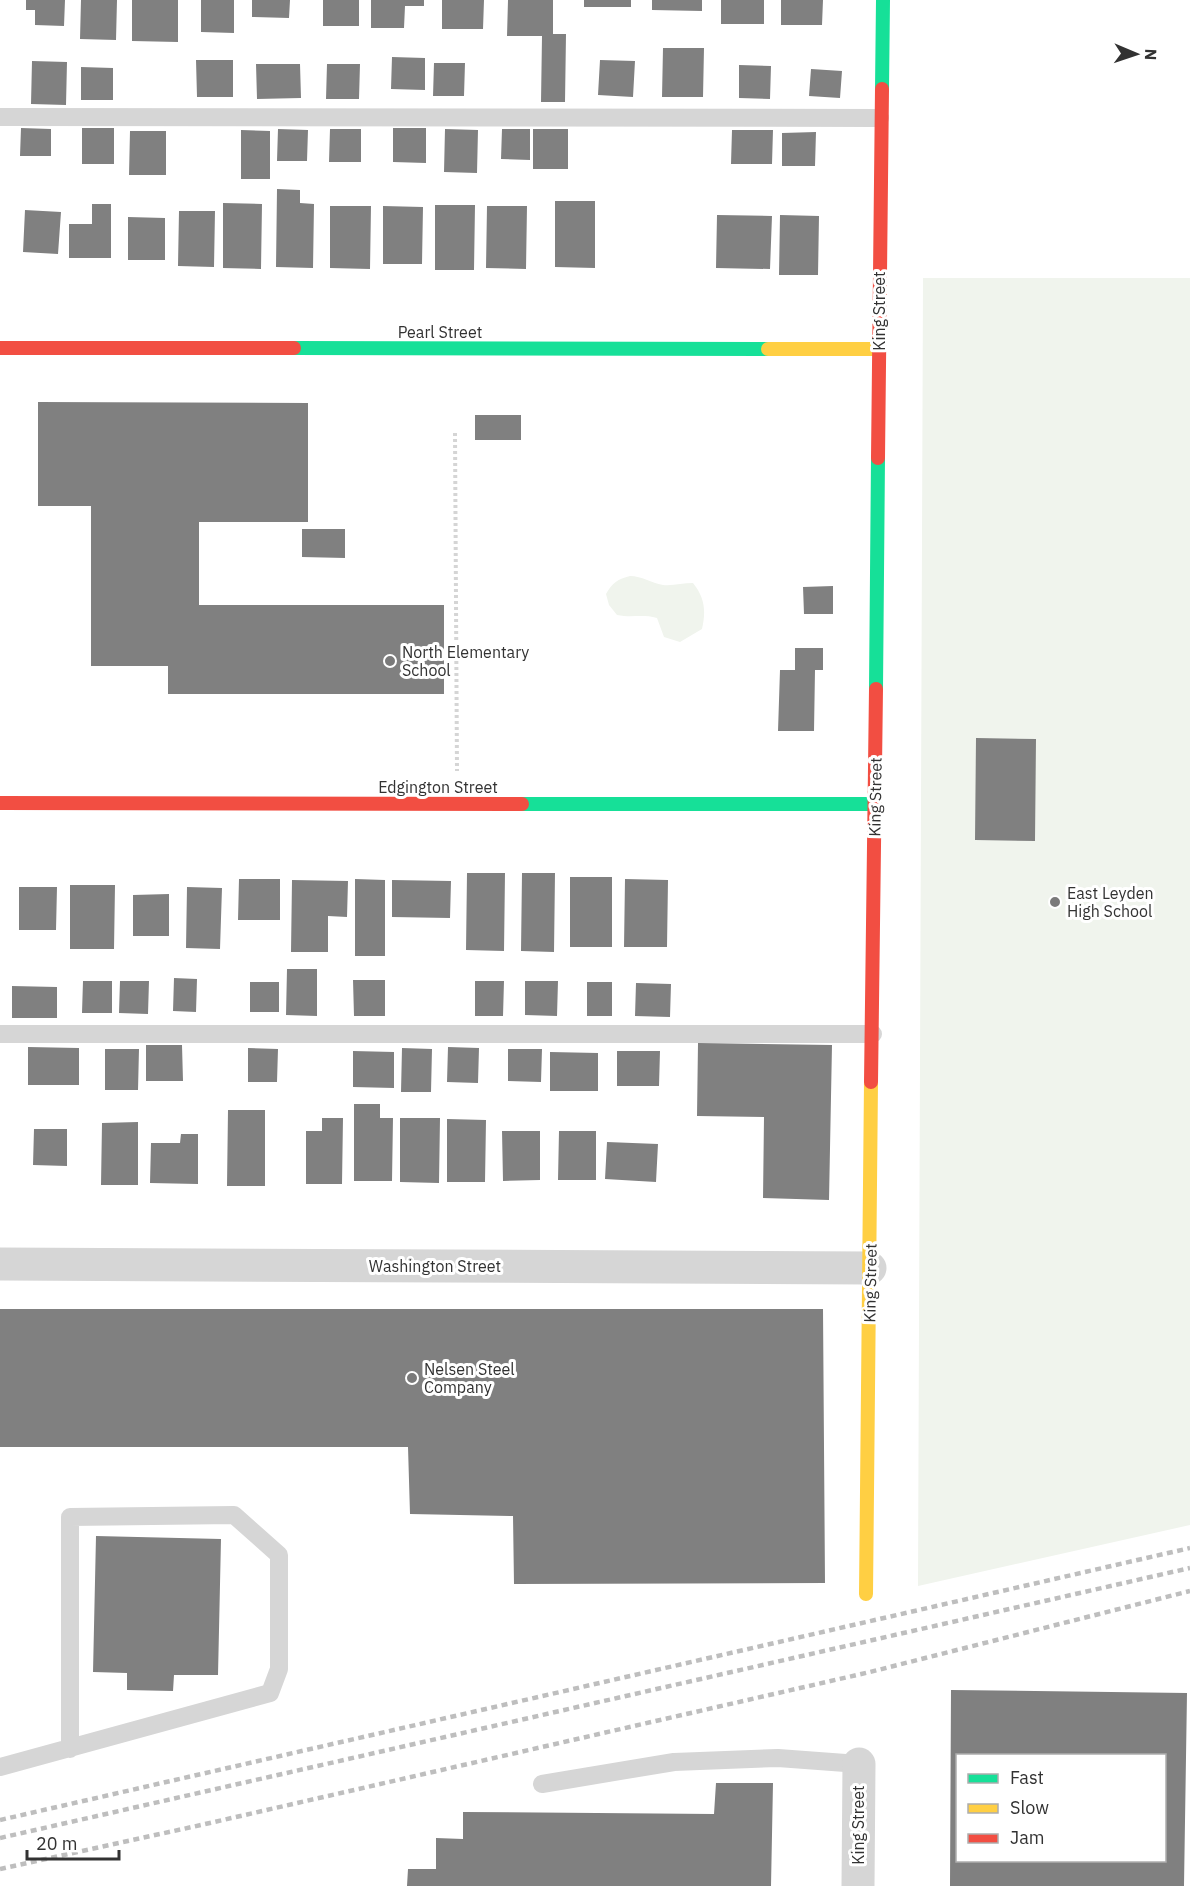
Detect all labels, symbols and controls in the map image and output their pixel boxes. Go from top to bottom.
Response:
north arrow [1106,24,1166,84]
text: N [1141,48,1161,61]
street label: King Street [869,271,889,351]
street label: Pearl Street [398,322,482,342]
place label: North Elementary School [402,642,529,680]
marker: North Elementary School [383,654,397,668]
street label: King Street [864,757,886,837]
street label: Edgington Street [378,777,498,797]
place label: East Leyden High School [1067,883,1154,921]
marker: East Leyden High School [1048,895,1062,909]
street label: King Street [859,1243,881,1323]
street label: Washington Street [369,1256,501,1276]
place label: Nelsen Steel Company [424,1359,515,1397]
marker: Nelsen Steel Company [405,1371,419,1385]
legend [956,1754,1166,1862]
text: Fast [1010,1766,1044,1789]
street label: King Street [848,1785,868,1865]
text: Slow [1010,1796,1049,1819]
scale bar [27,1823,118,1861]
text: Jam [1010,1826,1045,1849]
text: 20 m [36,1832,78,1855]

